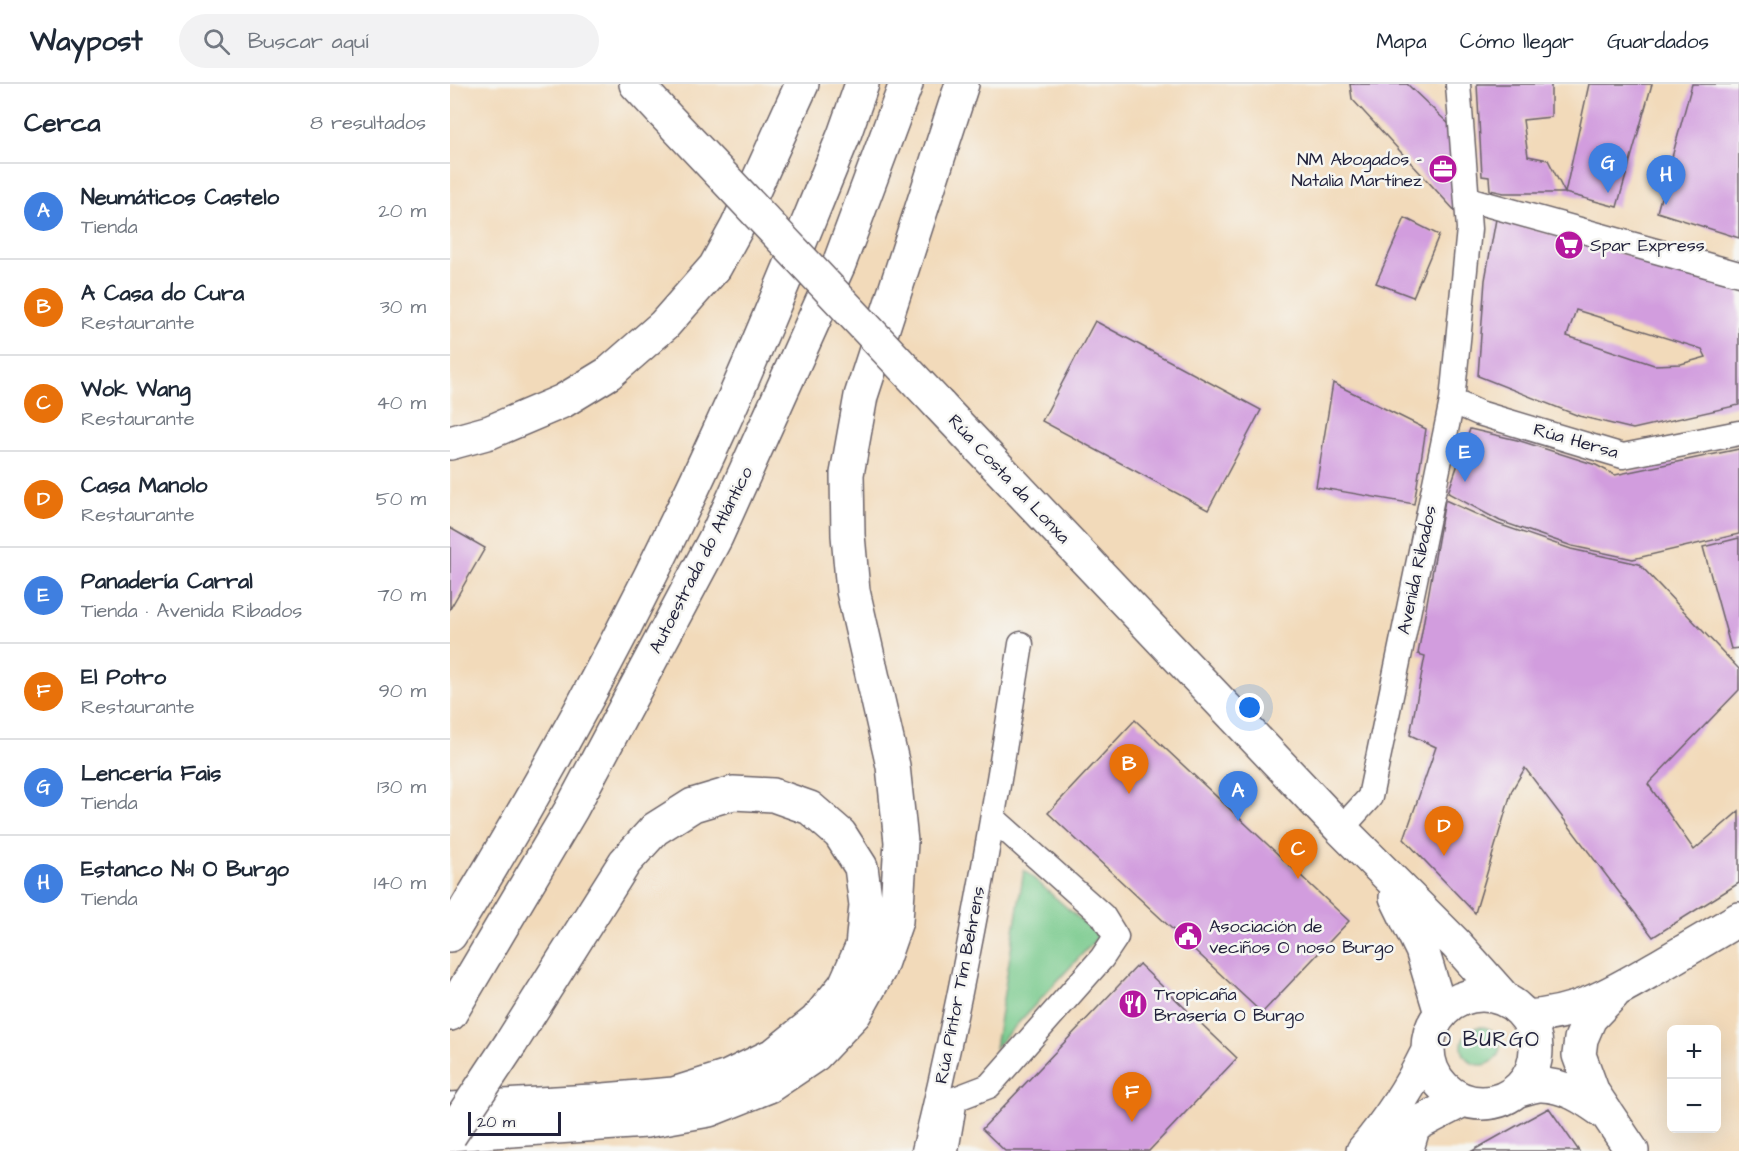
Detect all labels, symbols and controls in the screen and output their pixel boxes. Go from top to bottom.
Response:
search box [179,14,599,68]
text: Waypost [30,22,143,61]
icon: search [200,25,233,58]
text: Buscar aquí [248,26,369,57]
text: Mapa [1376,27,1427,56]
text: Cómo llegar [1460,27,1574,56]
text: Guardados [1607,27,1709,56]
text: Cerca [24,105,101,141]
text: 8 resultados [310,109,426,137]
pin: G [1588,144,1628,193]
place label: NM Abogados - Natalia Martínez [1292,147,1422,193]
office icon: NM Abogados - Natalia Martínez [1427,153,1459,185]
pin: H [1646,156,1686,205]
text: Neumáticos Castelo [81,182,279,213]
text: A [37,197,50,225]
text: 20 m [378,197,426,225]
text: Tienda [81,213,138,241]
supermarket icon: Spar Express [1553,229,1585,261]
place label: Spar Express [1590,233,1705,258]
text: A Casa do Cura [81,278,244,309]
text: B [36,293,51,321]
text: 30 m [380,293,426,321]
text: Restaurante [81,309,195,337]
text: Wok Wang [81,374,191,405]
text: C [36,389,51,417]
text: 40 m [376,389,426,417]
text: Restaurante [81,405,195,433]
street label: Rúa Costa da Lonxa [942,409,1076,549]
street label: Rúa Hersa [1531,417,1621,465]
pin: E [1446,432,1484,482]
street label: Autoestrada do Atlántico [643,462,759,658]
text: Casa Manolo [81,470,207,501]
text: D [37,485,50,513]
text: 50 m [376,485,426,513]
text: Restaurante [81,501,195,529]
street label: Avenida Ribados [1391,503,1443,637]
text: Panadería Carral [81,566,253,597]
text: E [38,581,49,609]
text: 70 m [378,581,426,609]
text: Tienda · Avenida Ribados [81,597,302,625]
text: El Potro [81,662,166,693]
text: F [37,677,50,705]
text: 90 m [378,677,426,705]
text: Restaurante [81,693,195,721]
your location [1235,693,1264,722]
pin: B [1110,744,1148,794]
text: Lencería Fais [81,758,221,789]
pin: A [1218,772,1258,821]
text: G [37,773,50,801]
text: 130 m [377,773,426,801]
text: Tienda [81,789,138,817]
pin: D [1424,806,1464,856]
pin: C [1278,830,1318,879]
text: Estanco Nº1 O Burgo [81,854,289,885]
text: H [37,869,50,897]
text: 140 m [374,869,426,897]
street label: Rúa Pintor Tim Behrens [929,884,991,1086]
text: Tienda [81,885,138,913]
place label: Asociación de veciños O noso Burgo [1209,914,1394,961]
public building icon: Asociación de veciños O noso Burgo [1172,920,1204,952]
place label: Tropicaña Brasería O Burgo [1154,982,1304,1029]
restaurant icon: Tropicaña Brasería O Burgo [1117,988,1149,1020]
district label: O BURGO [1437,1025,1541,1054]
map controls [1667,1025,1721,1133]
button: + [1667,1025,1721,1079]
pin: F [1112,1072,1152,1122]
button: − [1667,1079,1721,1133]
scale bar [468,1109,561,1136]
text: 20 m [477,1111,515,1133]

